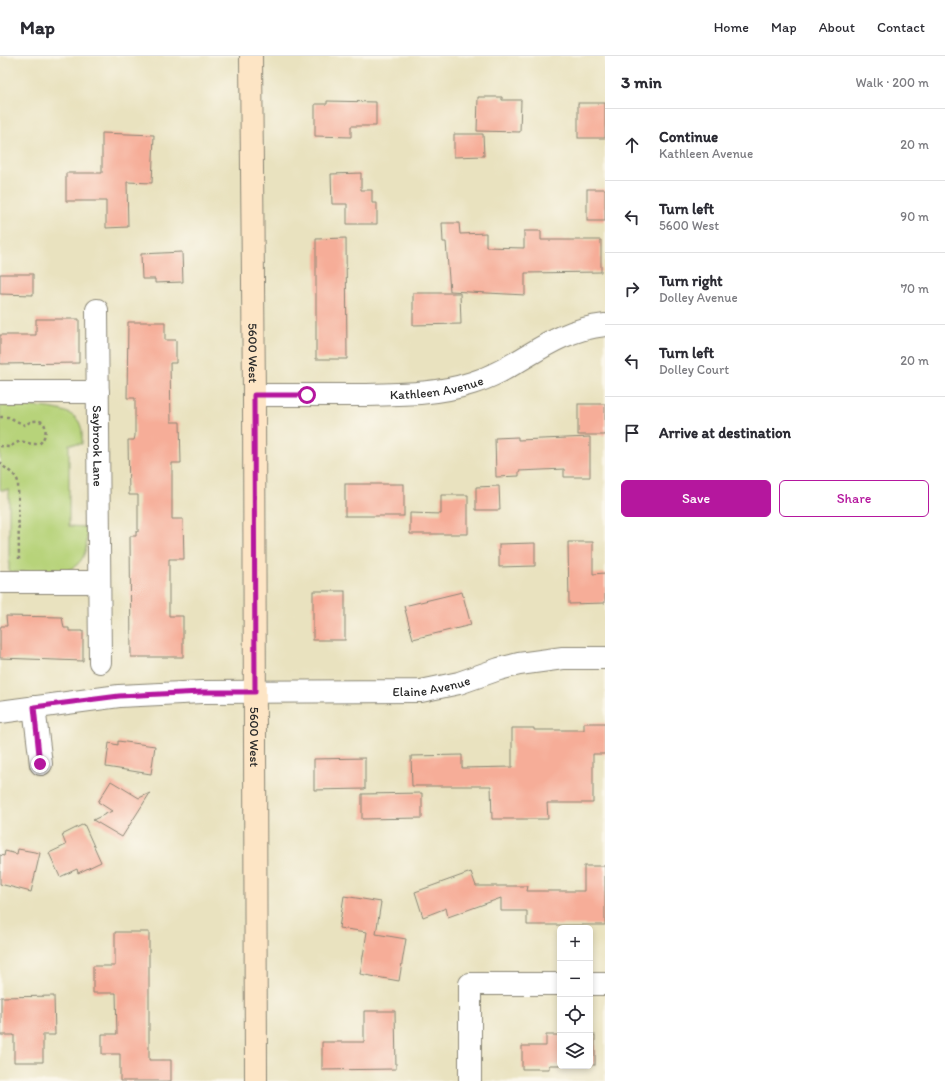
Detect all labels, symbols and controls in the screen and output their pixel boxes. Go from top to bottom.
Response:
text: Map [20,16,55,39]
text: Home [714,19,749,36]
text: Map [771,19,797,36]
text: About [819,19,855,36]
text: Contact [877,19,925,36]
text: 3 min [621,72,662,92]
text: Walk · 200 m [856,75,929,90]
text: Continue [659,128,718,146]
icon: ahead [621,134,643,156]
text: 20 m [900,137,929,152]
text: Kathleen Avenue [659,146,753,161]
text: Turn left [659,200,714,218]
icon: left [621,206,643,228]
text: 90 m [900,209,929,224]
text: 5600 West [659,218,719,233]
text: Turn right [659,272,723,290]
icon: right [621,278,643,300]
text: 70 m [901,281,929,296]
text: Dolley Avenue [659,290,738,305]
street label: 5600 West [245,323,261,383]
text: Turn left [659,344,714,362]
icon: left [621,350,643,372]
text: 20 m [900,353,929,368]
text: Dolley Court [659,362,729,377]
street label: Kathleen Avenue [390,373,485,402]
route start [298,386,316,404]
street label: Saybrook Lane [90,405,106,487]
icon: arrive [621,422,643,444]
text: Arrive at destination [659,424,791,442]
button: Save [621,480,771,517]
button: Share [779,480,929,517]
street label: Elaine Avenue [393,673,472,699]
street label: 5600 West [247,707,262,767]
route end [31,755,49,773]
map controls [557,925,593,1069]
button: + [557,925,593,961]
button: − [557,961,593,997]
button: locate [557,997,593,1033]
button: layers [557,1033,593,1069]

